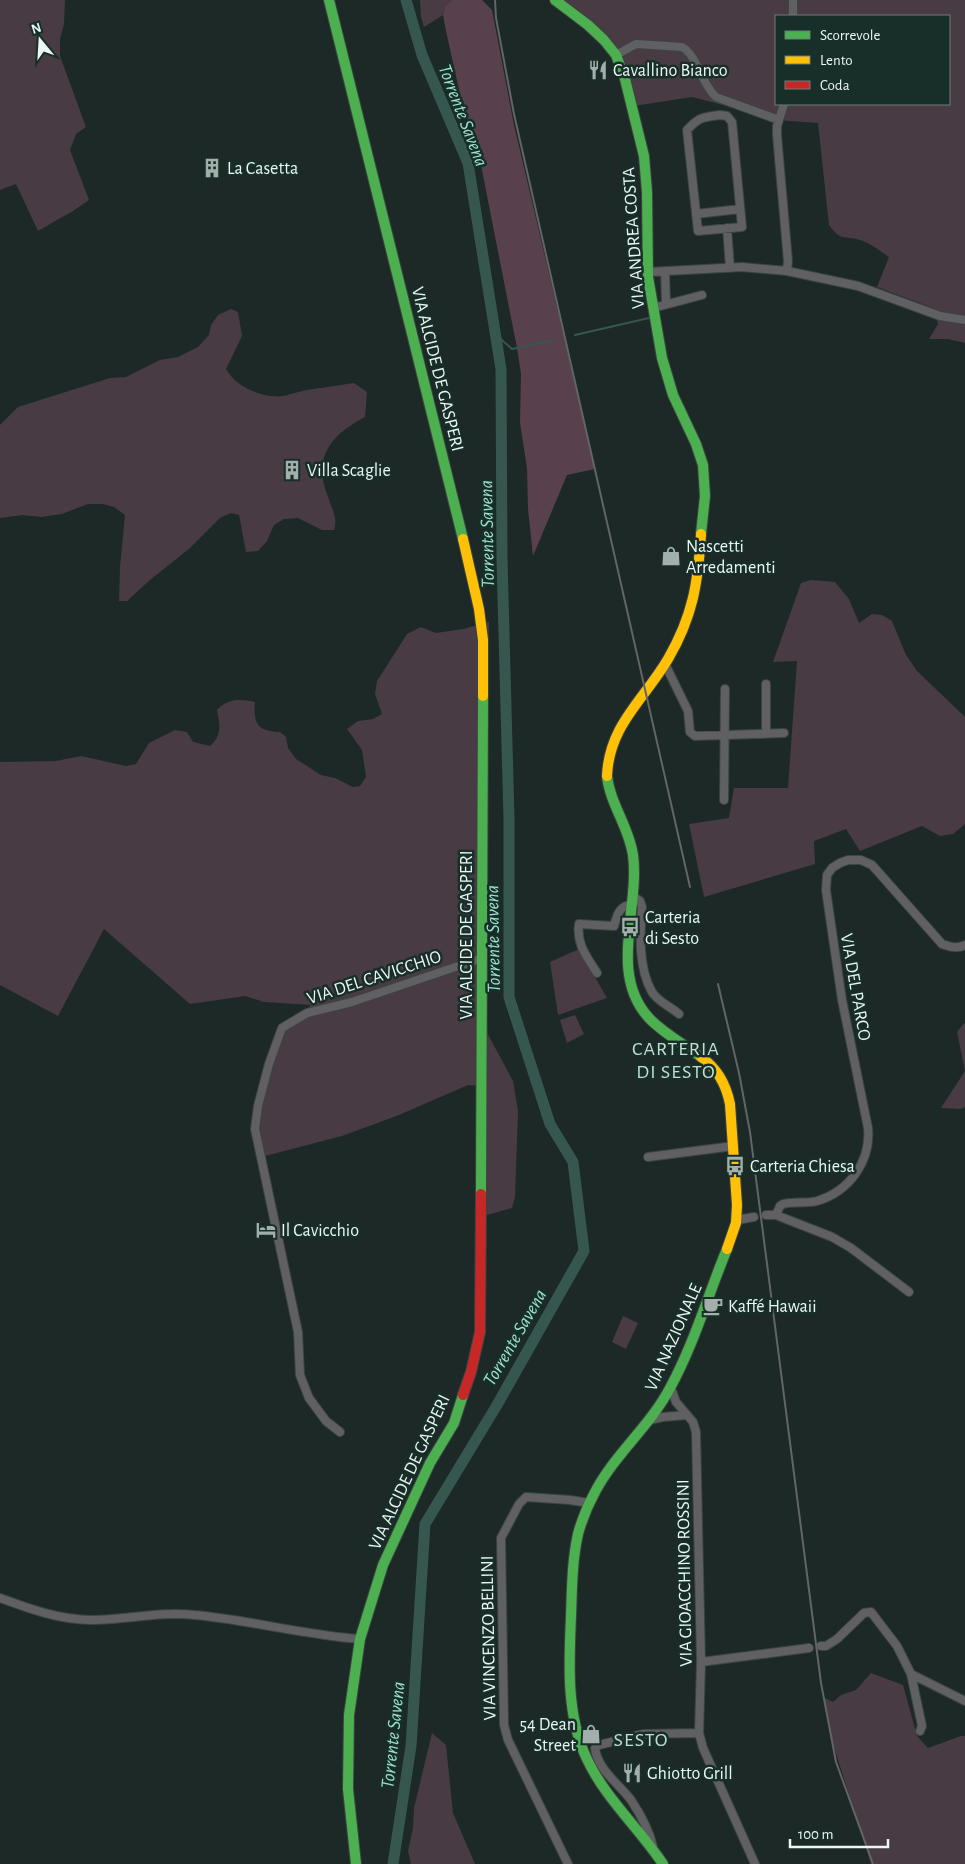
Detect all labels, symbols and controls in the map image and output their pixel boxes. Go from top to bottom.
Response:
north arrow [15,15,65,65]
legend [775,15,950,105]
text: N [29,20,43,37]
text: Scorrevole [820,28,881,43]
text: Lento [820,53,853,68]
restaurant icon: Cavallino Bianco [587,59,609,81]
water label: Torrente Savena [434,62,491,169]
place label: Cavallino Bianco [613,62,728,80]
text: Coda [820,78,850,93]
building icon: La Casetta [201,157,223,179]
place label: La Casetta [227,160,298,178]
street label: VIA ANDREA COSTA [620,166,648,309]
street label: VIA ALCIDE DE GASPERI [408,285,466,453]
building icon: Villa Scaglie [281,459,303,481]
place label: Villa Scaglie [307,462,391,480]
water label: Torrente Savena [477,480,498,588]
place label: Nascetti Arredamenti [686,538,776,577]
shop icon: Nascetti Arredamenti [660,545,682,567]
street label: VIA ALCIDE DE GASPERI [458,851,476,1019]
water label: Torrente Savena [483,885,504,993]
place label: Carteria di Sesto [645,909,701,948]
bus stop icon: Carteria di Sesto [619,916,641,938]
street label: VIA DEL PARCO [837,932,873,1042]
street label: VIA DEL CAVICCHIO [305,948,444,1008]
district label: CARTERIA DI SESTO [632,1039,720,1082]
bus stop icon: Carteria Chiesa [724,1155,746,1177]
place label: Carteria Chiesa [750,1158,855,1176]
hotel icon: Il Cavicchio [255,1219,277,1241]
place label: Il Cavicchio [281,1222,359,1240]
street label: VIA NAZIONALE [642,1281,706,1394]
water label: Torrente Savena [480,1286,550,1389]
cafe icon: Kaffé Hawaii [702,1295,724,1317]
place label: Kaffé Hawaii [728,1298,817,1316]
street label: VIA ALCIDE DE GASPERI [366,1392,454,1553]
street label: VIA GIOACCHINO ROSSINI [674,1479,696,1667]
street label: VIA VINCENZO BELLINI [479,1555,499,1721]
water label: Torrente Savena [378,1681,409,1790]
place label: 54 Dean Street [519,1716,576,1755]
shop icon: 54 Dean Street [580,1723,602,1745]
district label: SESTO [614,1730,668,1750]
restaurant icon: Ghiotto Grill [621,1762,643,1784]
place label: Ghiotto Grill [647,1765,733,1783]
scale bar [790,1816,888,1848]
text: 100 m [798,1827,833,1842]

